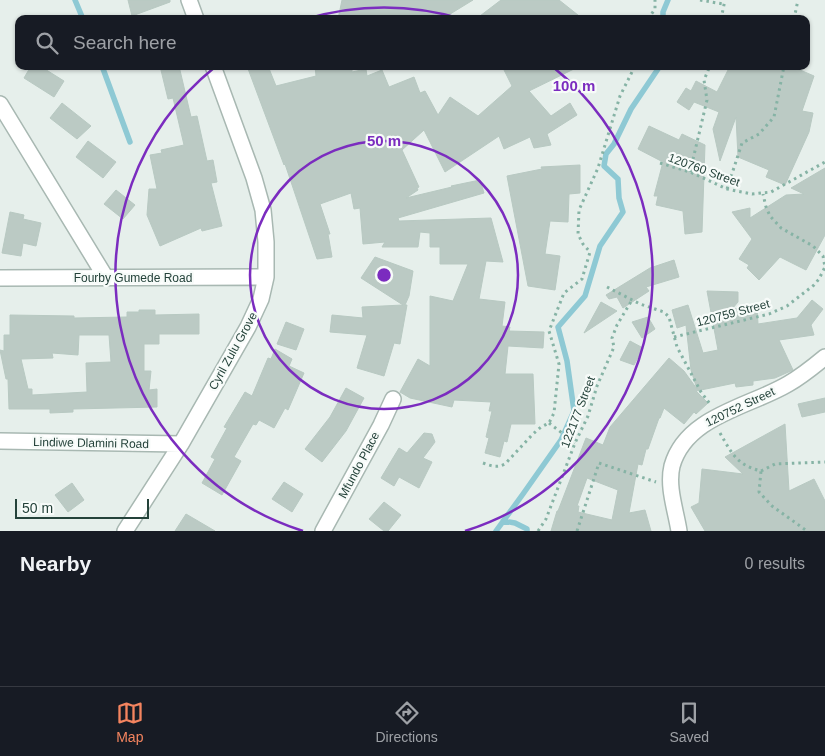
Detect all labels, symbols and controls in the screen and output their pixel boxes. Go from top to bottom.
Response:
search box [15,15,810,70]
icon: search [33,29,61,57]
text: Search here [73,32,177,53]
text: 100 m [553,77,595,94]
text: 50 m [367,132,401,149]
street label: 120760 Street [666,151,742,190]
centre of rings [375,266,393,284]
street label: Fourby Gumede Road [74,271,192,285]
street label: 120759 Street [695,296,772,330]
street label: Cyril Zulu Grove [206,309,260,392]
street label: 122177 Street [558,374,598,450]
street label: 120752 Street [703,384,778,430]
street label: Mfundo Place [336,429,383,501]
street label: Lindiwe Dlamini Road [33,435,149,451]
scale bar [15,496,149,519]
text: 50 m [22,500,53,516]
text: Nearby [20,552,91,575]
text: 0 results [745,555,805,572]
tab: Map [116,699,144,745]
tab: Directions [376,699,438,745]
tab: Saved [669,699,709,745]

